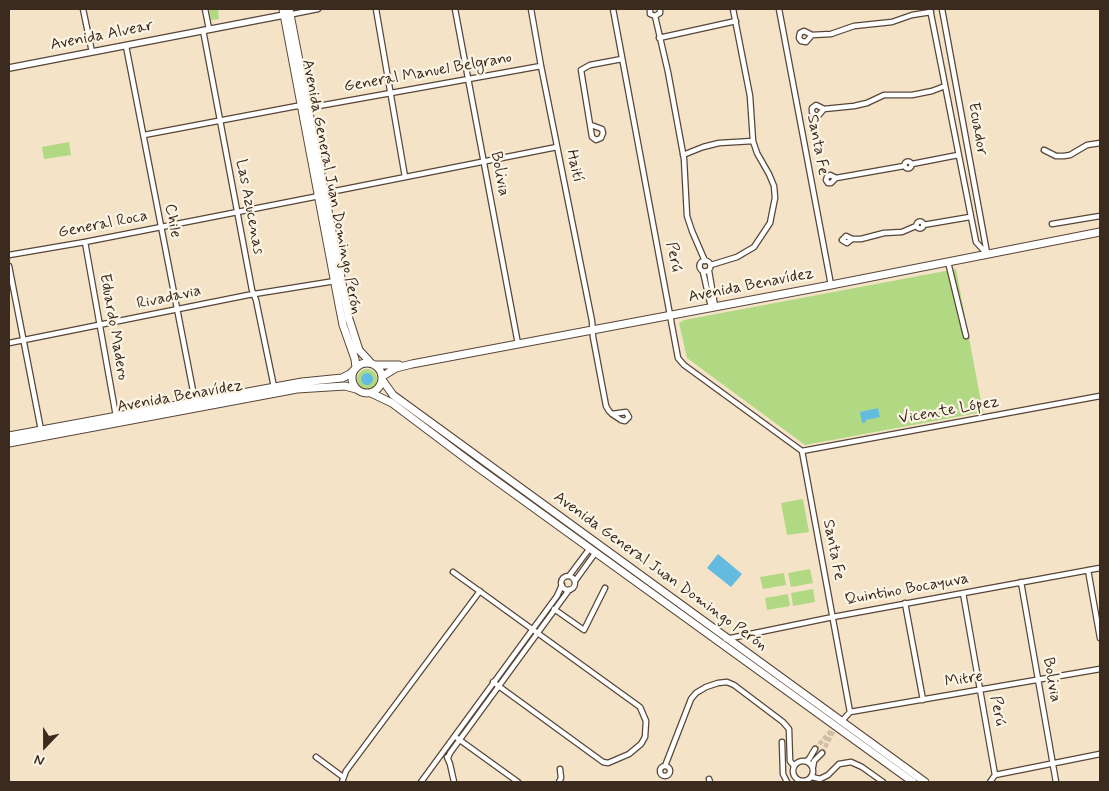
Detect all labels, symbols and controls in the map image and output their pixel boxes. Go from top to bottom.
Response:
street label: Avenida Alvear [49,17,155,55]
street label: General Manuel Belgrano [342,49,514,97]
street label: Avenida General Juan Domingo Perón [297,58,365,316]
street label: Ecuador [963,101,991,157]
street label: Santa Fe [802,113,832,177]
street label: Haití [561,148,587,184]
street label: Bolivia [485,150,513,198]
street label: Las Azucenas [230,158,268,256]
street label: Chile [159,202,185,240]
street label: General Roca [57,207,149,243]
street label: Perú [661,241,685,273]
street label: Avenida Benavídez [687,264,815,308]
street label: Eduardo Madero [94,272,132,382]
street label: Rivadavia [135,282,203,314]
street label: Avenida Benavídez [116,376,244,418]
street label: Vicente López [897,393,1001,429]
street label: Avenida General Juan Domingo Perón [549,488,771,656]
street label: Santa Fe [818,518,848,582]
street label: Quintino Bocayuva [843,570,971,610]
street label: Bolivia [1038,656,1064,704]
street label: Mitre [944,668,984,692]
street label: Perú [985,695,1009,727]
north arrow [20,721,70,771]
text: N [32,750,47,770]

